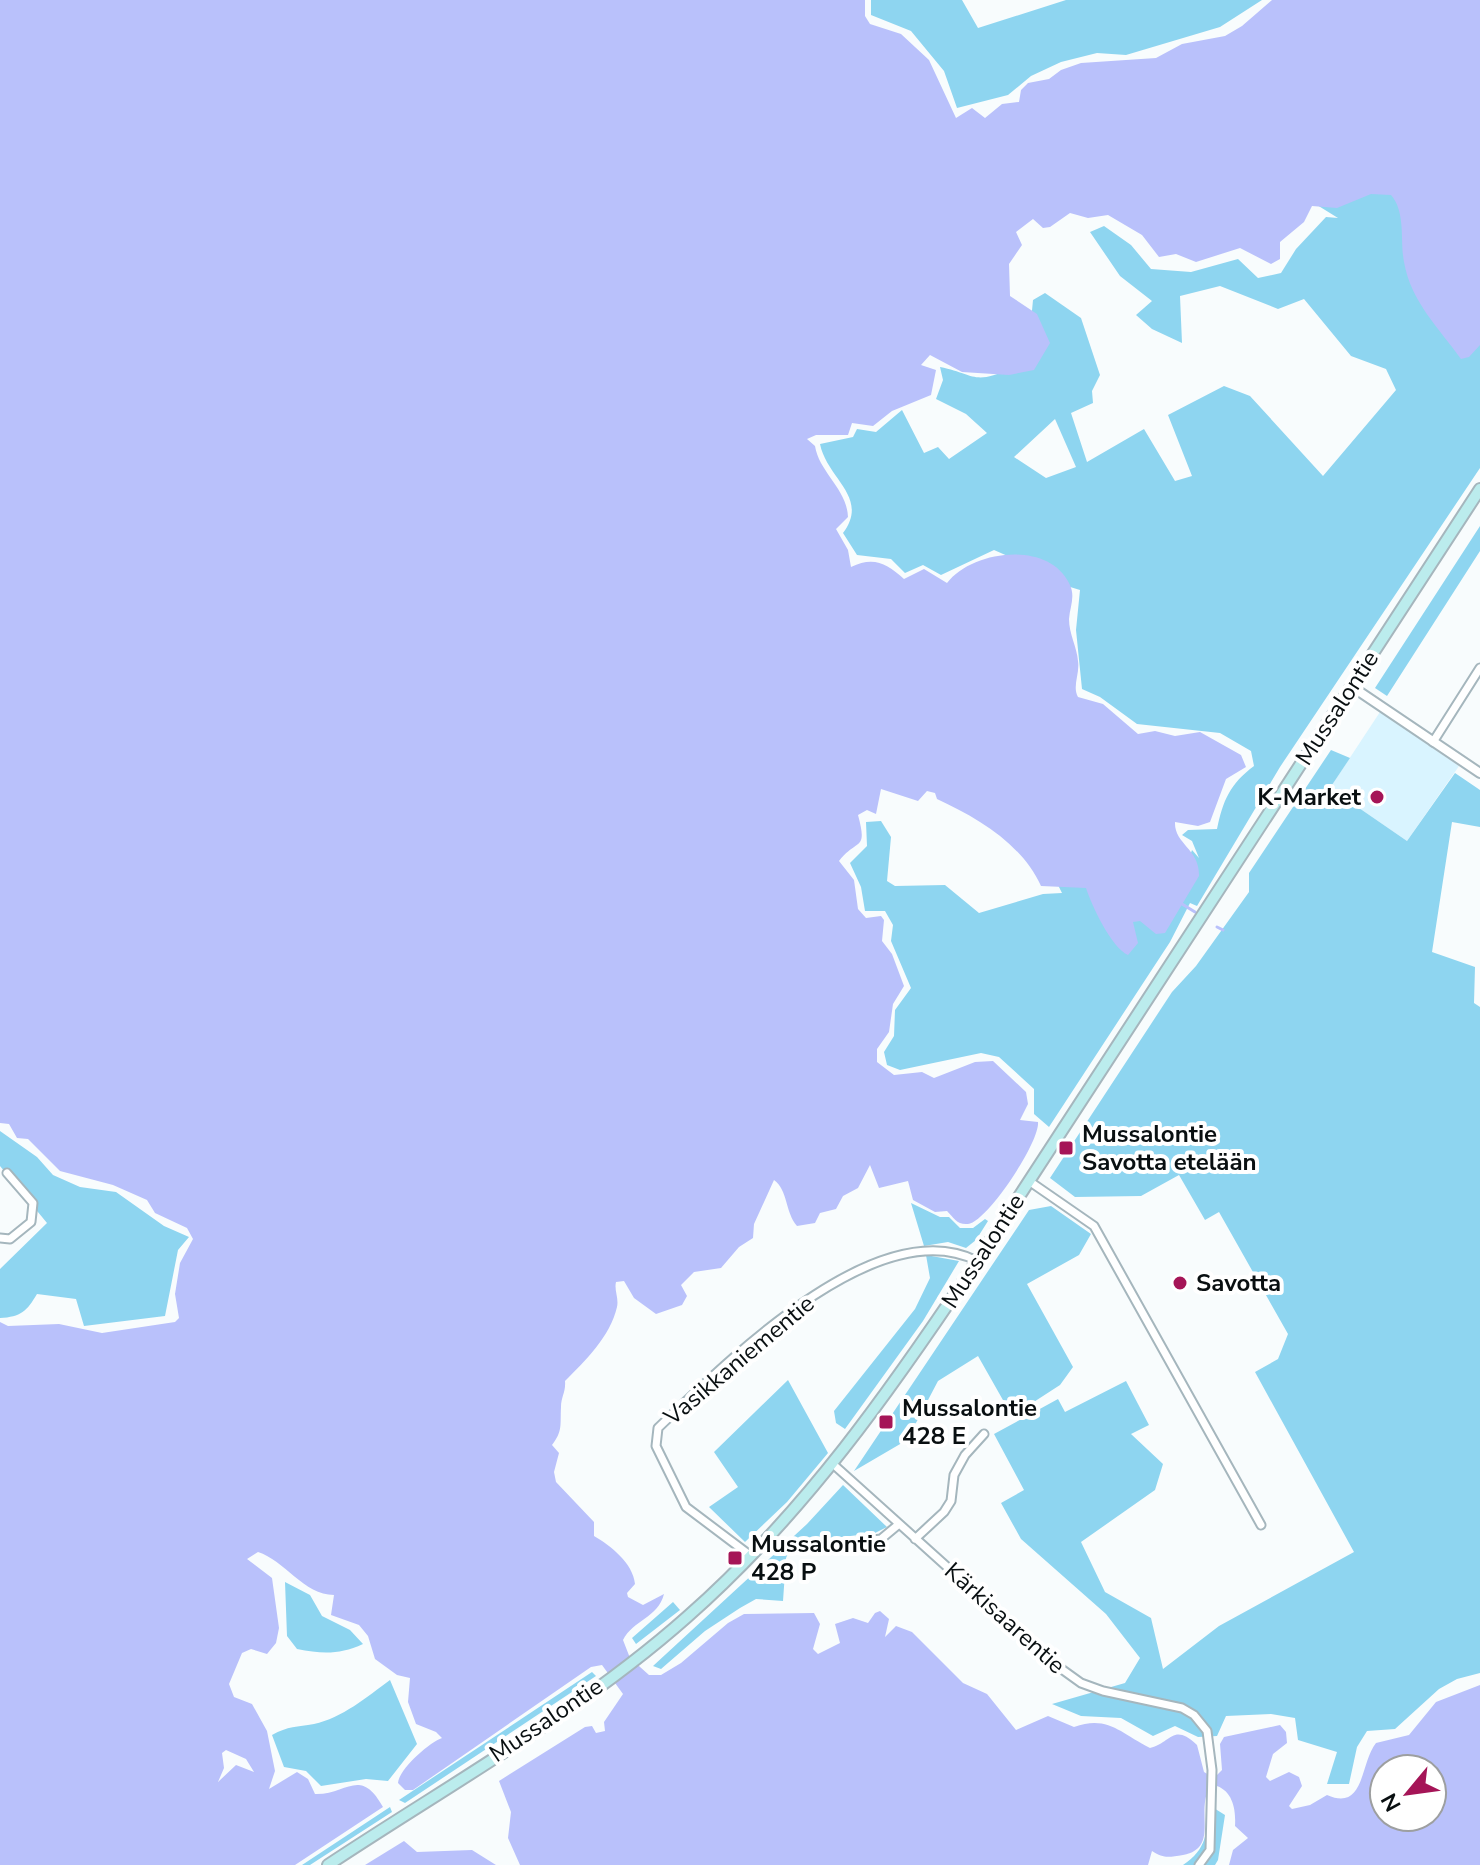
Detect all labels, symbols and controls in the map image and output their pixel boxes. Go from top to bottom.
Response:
street label: Mussalontie [1288,645,1386,771]
place label: K-Market [1257,781,1362,813]
marker: K-Market [1368,788,1386,806]
place label: Mussalontie Savotta etelään [1082,1118,1257,1178]
marker: Mussalontie Savotta etelään [1057,1139,1075,1157]
street label: Mussalontie [934,1188,1032,1314]
place label: Savotta [1196,1267,1281,1299]
marker: Savotta [1171,1274,1189,1292]
street label: Vasikkaniementie [656,1288,821,1433]
place label: Mussalontie 428 E [902,1392,1037,1452]
marker: Mussalontie 428 E [877,1413,895,1431]
place label: Mussalontie 428 P [751,1528,886,1588]
marker: Mussalontie 428 P [726,1549,744,1567]
street label: Kärkisaarentie [938,1555,1072,1681]
street label: Mussalontie [483,1670,609,1770]
north arrow [1368,1753,1448,1833]
text: N [1374,1788,1408,1817]

